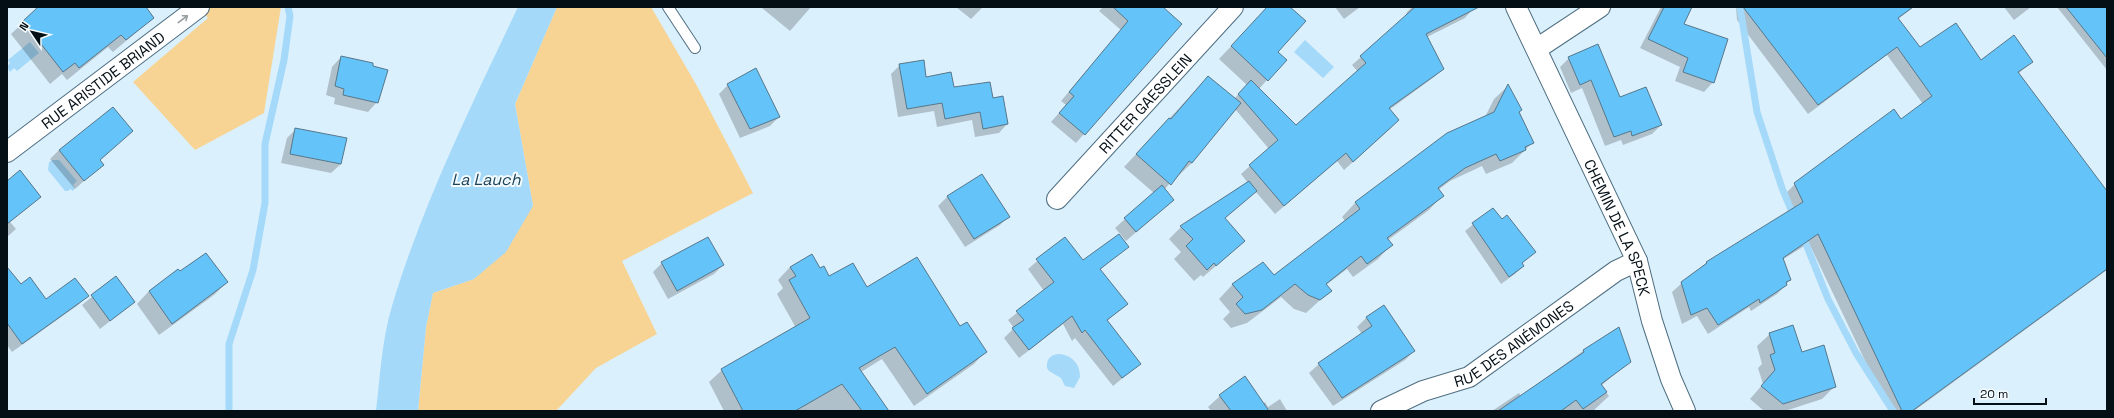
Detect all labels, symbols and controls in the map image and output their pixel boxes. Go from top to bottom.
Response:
north arrow [12,12,52,52]
one-way arrow [178,15,189,23]
text: N [16,19,32,33]
street label: RUE ARISTIDE BRIAND [37,27,168,132]
street label: RITTER GAESSLEIN [1094,49,1195,157]
street label: CHEMIN DE LA SPECK [1580,156,1655,298]
water label: La Lauch [452,169,522,190]
street label: RUE DES ANÉMONES [1452,295,1577,391]
scale bar [1974,380,2046,406]
text: 20 m [1980,386,2008,402]

